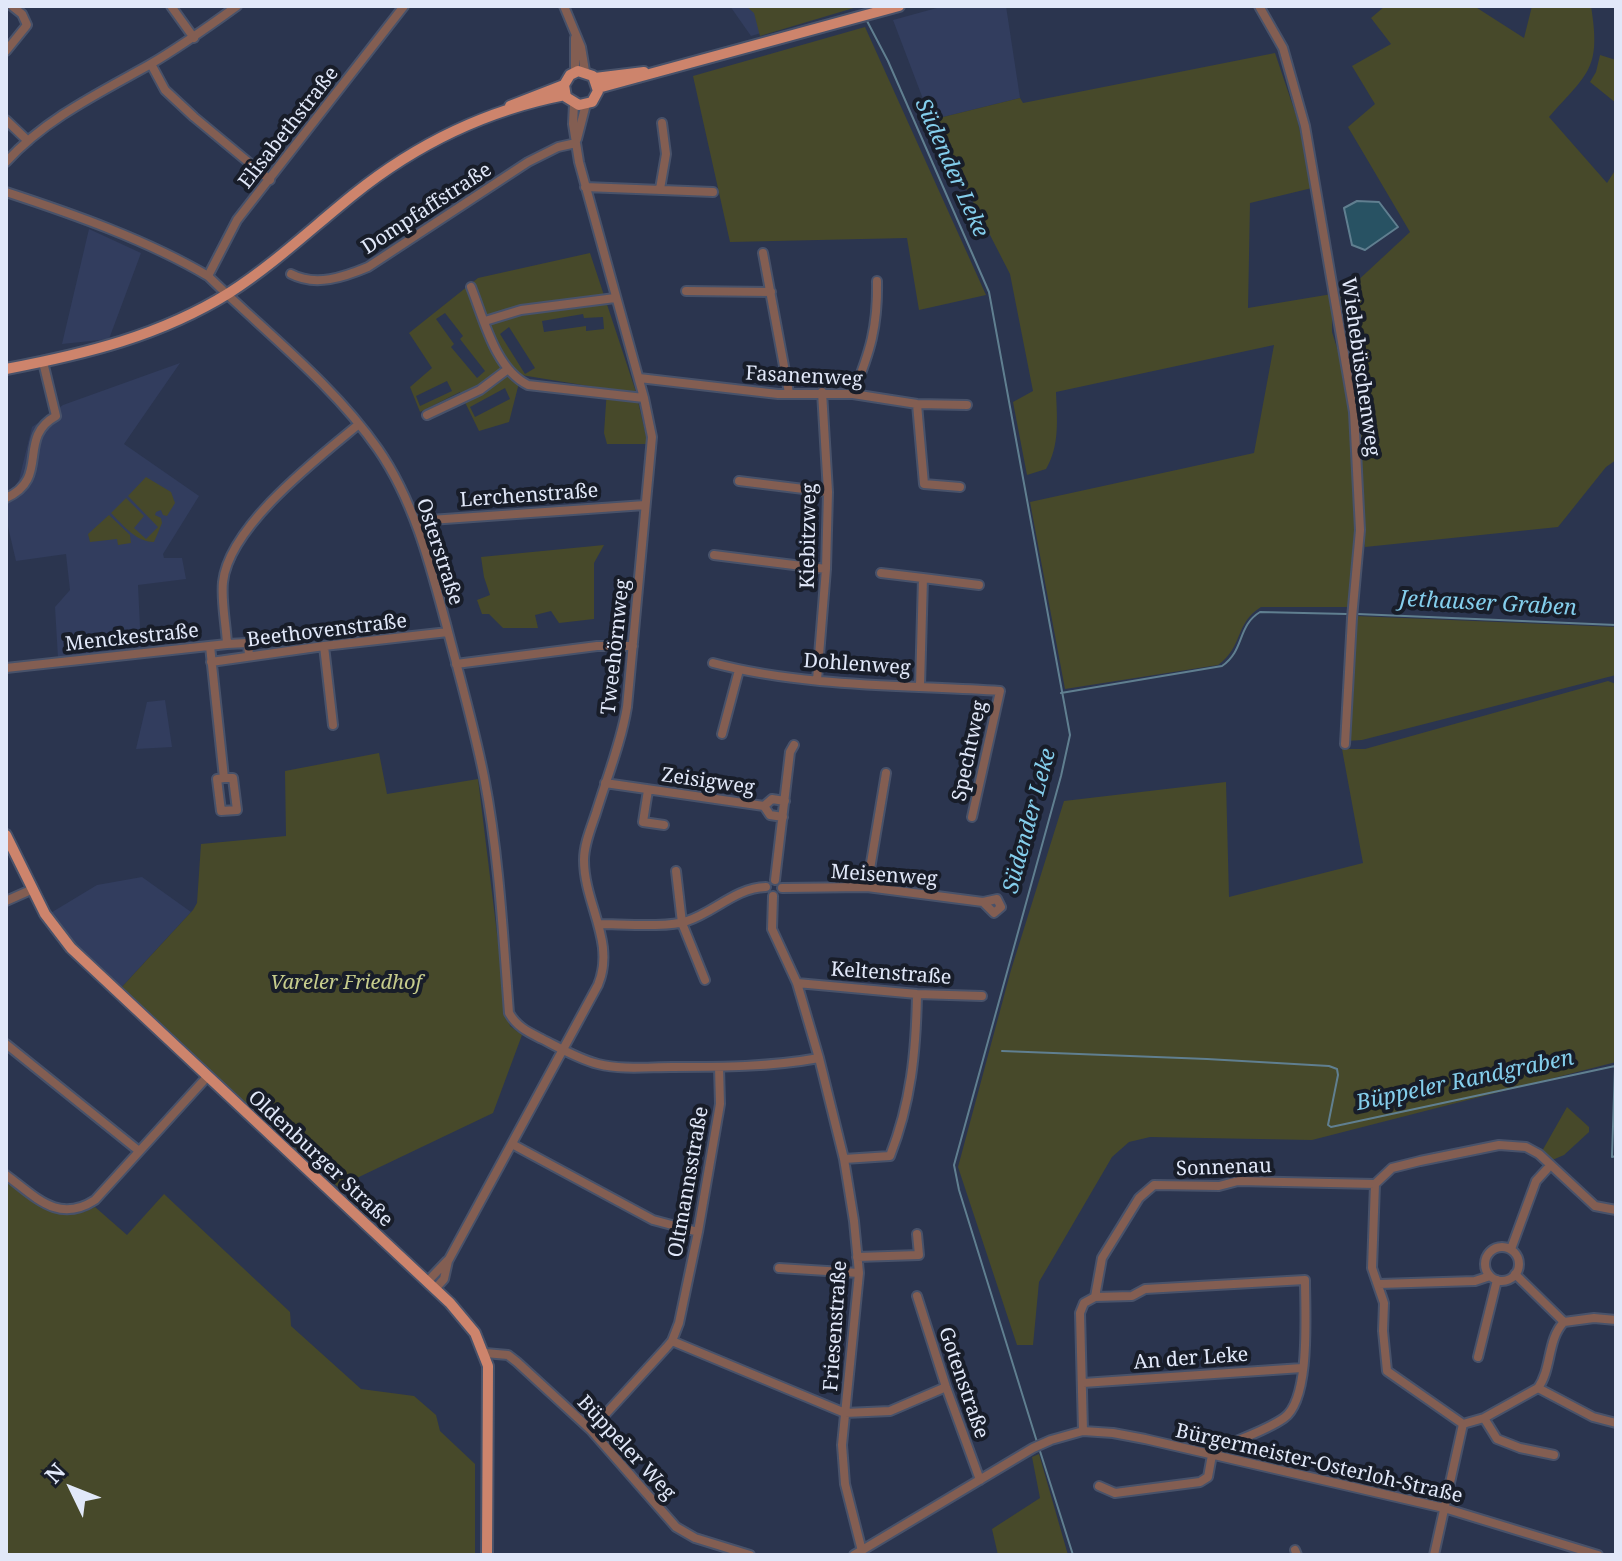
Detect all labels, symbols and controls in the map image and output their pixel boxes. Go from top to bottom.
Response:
street label: Elisabethstraße [234,62,344,194]
water label: Südender Leke [909,95,993,241]
street label: Dompfaffstraße [358,158,496,260]
street label: Wiehebüschenweg [1336,276,1384,458]
street label: Fasanenweg [745,362,863,392]
street label: Lerchenstraße [459,479,599,513]
street label: Kiebitzweg [796,483,822,589]
street label: Osterstraße [410,496,468,608]
street label: Tweehörnweg [597,578,635,716]
water label: Jethauser Graben [1399,586,1577,622]
street label: Beethovenstraße [246,609,408,653]
street label: Menckestraße [64,619,200,657]
street label: Dohlenweg [803,649,911,681]
street label: Spechtweg [948,699,992,803]
water label: Südender Leke [998,746,1062,896]
street label: Zeisigweg [660,764,756,800]
street label: Meisenweg [830,860,938,892]
street label: Keltenstraße [830,958,952,990]
park label: Vareler Friedhof [270,971,422,995]
water label: Büppeler Randgraben [1354,1045,1576,1117]
street label: Oldenburger Straße [243,1086,397,1232]
street label: Oltmannsstraße [664,1105,714,1259]
street label: Sonnenau [1176,1154,1272,1182]
street label: Friesenstraße [819,1260,853,1392]
street label: Gotenstraße [933,1324,993,1442]
street label: An der Leke [1133,1343,1249,1375]
street label: Büppeler Weg [572,1391,680,1505]
street label: Bürgermeister-Osterloh-Straße [1173,1419,1465,1509]
north arrow [32,1449,112,1529]
text: N [38,1456,71,1489]

